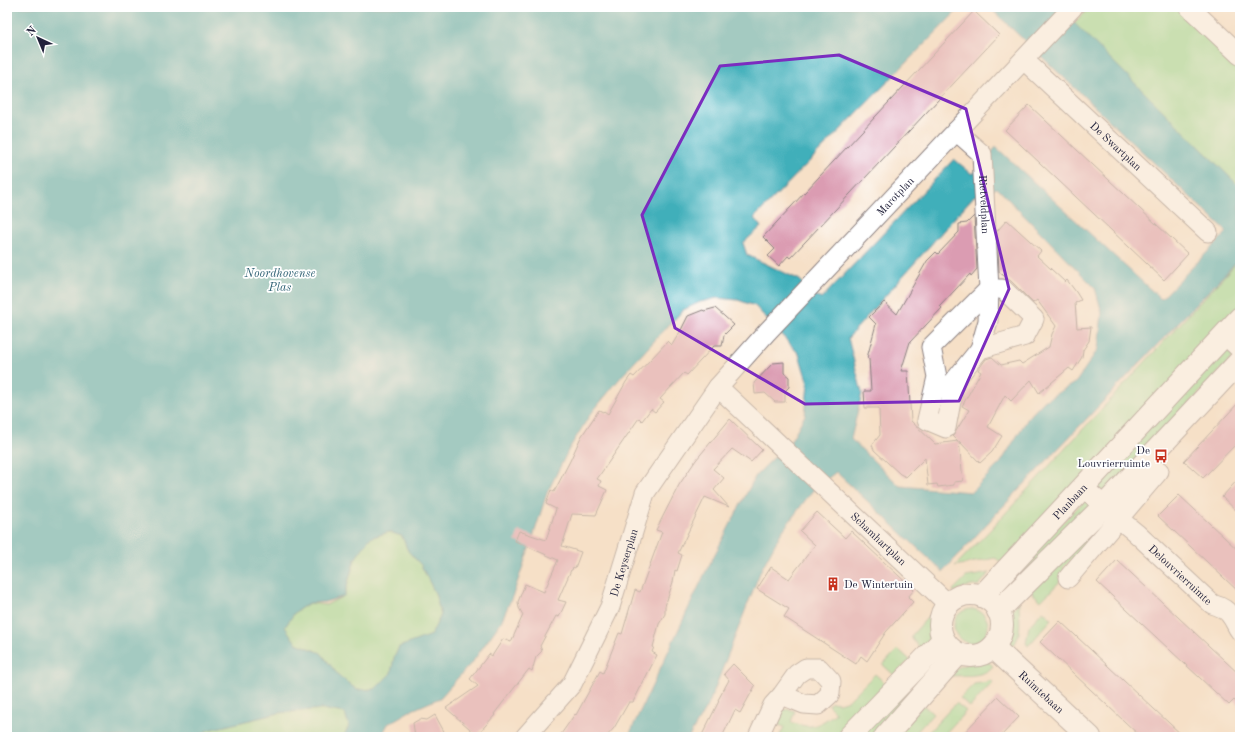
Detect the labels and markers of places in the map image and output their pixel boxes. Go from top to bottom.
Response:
place label: De Louvrierruimte [1077,446,1150,470]
bus stop icon: De Louvrierruimte [1153,448,1169,464]
building icon: De Wintertuin [825,576,841,592]
place label: De Wintertuin [844,580,913,591]

